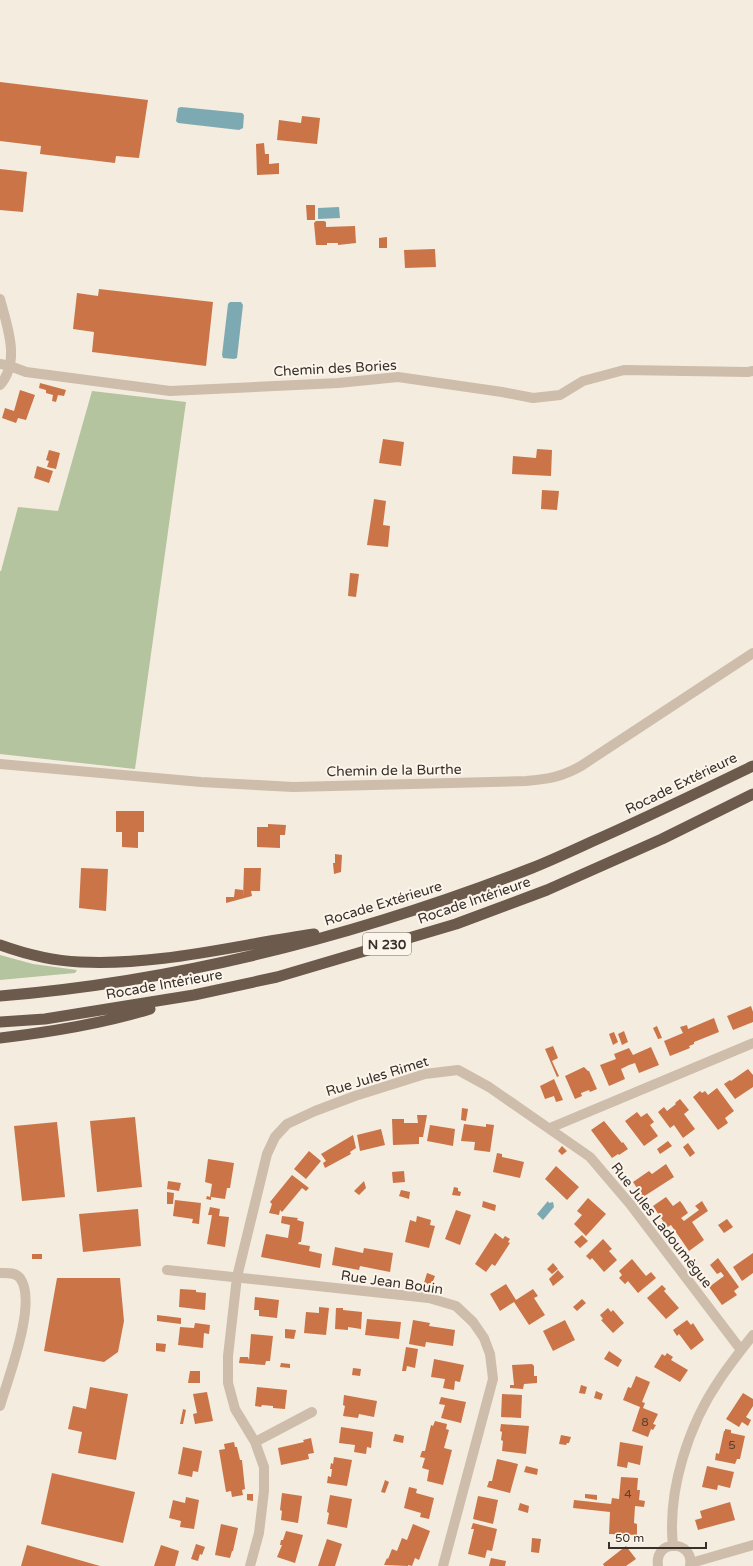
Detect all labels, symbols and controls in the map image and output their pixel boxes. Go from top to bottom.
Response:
street label: Chemin des Bories [273,357,397,380]
street label: Rocade Extérieure [623,749,740,818]
street label: Chemin de la Burthe [326,761,462,780]
street label: Rocade Intérieure [416,873,533,928]
street label: Rocade Extérieure [322,877,444,929]
road number: N 230 [363,933,411,955]
street label: Rocade Intérieure [105,966,224,1003]
street label: Rue Jules Rimet [324,1053,431,1100]
street label: Rue Jules Ladoumègue [607,1159,716,1292]
street label: Rue Jean Bouin [340,1267,444,1298]
house number: 8 [641,1415,649,1429]
house number: 5 [728,1438,736,1452]
house number: 4 [624,1487,632,1501]
scale bar [609,1524,706,1550]
text: 50 m [615,1531,644,1545]

